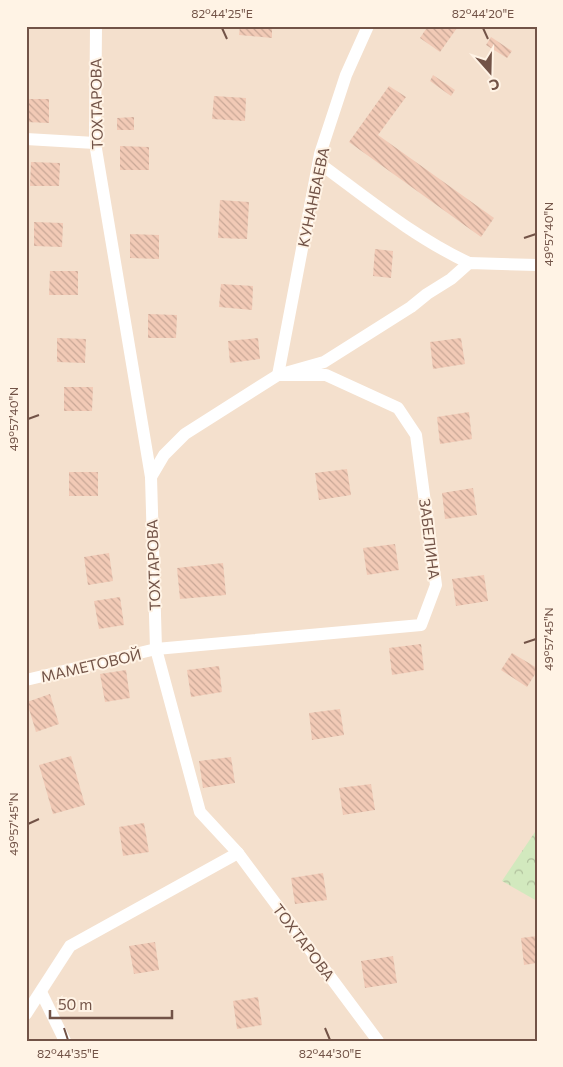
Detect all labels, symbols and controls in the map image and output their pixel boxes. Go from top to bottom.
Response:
text: 82°44'25"E [191,6,253,20]
text: 82°44'20"E [452,6,514,20]
north arrow [466,48,516,98]
street label: ТОХТАРОВА [86,58,106,150]
text: С [487,75,502,94]
street label: КУНАНБАЕВА [294,145,332,249]
text: 49°57'40"N [541,202,555,266]
text: 49°57'40"N [6,387,20,451]
street label: ЗАБЕЛИНА [416,498,444,580]
street label: ТОХТАРОВА [142,519,164,611]
text: 49°57'45"N [541,607,555,671]
street label: МАМЕТОВОЙ [39,645,143,685]
text: 49°57'45"N [6,792,20,856]
street label: ТОХТАРОВА [269,900,339,984]
scale bar [50,987,172,1019]
text: 50 m [58,995,92,1013]
text: 82°44'35"E [37,1046,99,1060]
text: 82°44'30"E [299,1046,361,1060]

